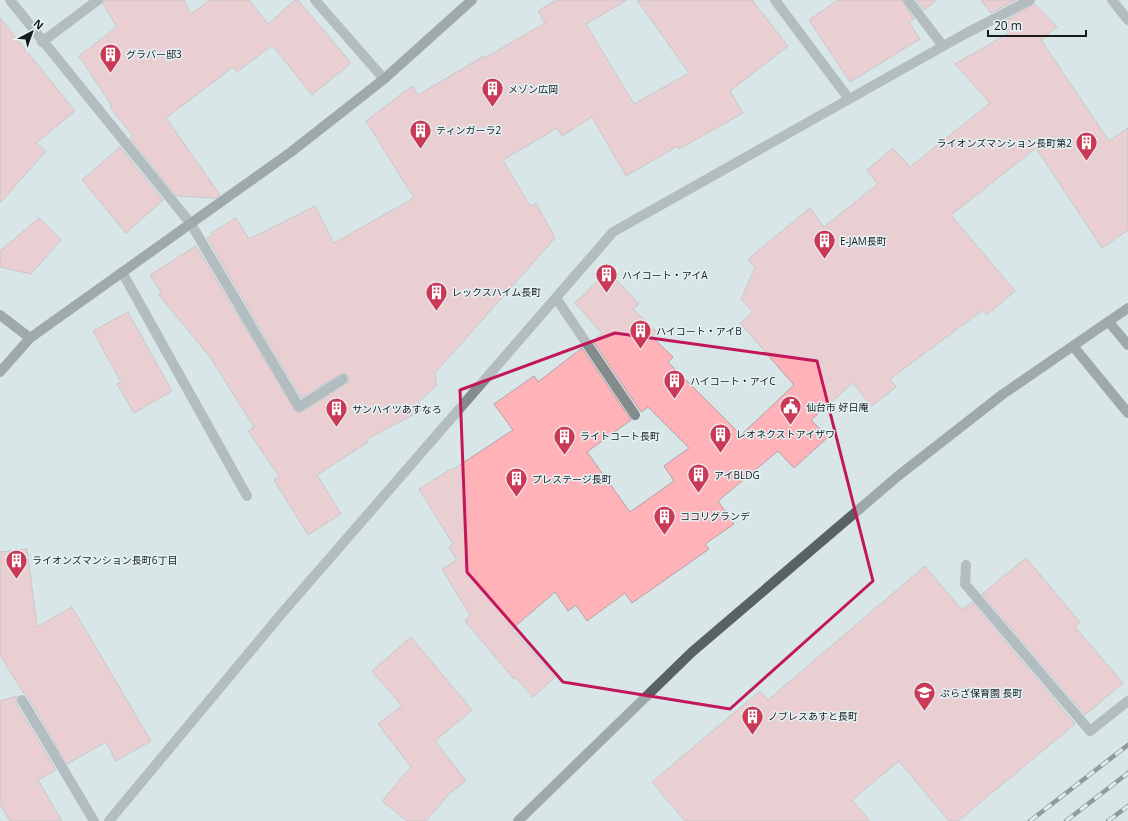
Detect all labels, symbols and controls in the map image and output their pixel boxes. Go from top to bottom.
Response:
north arrow [12,12,52,52]
scale bar [988,12,1086,38]
text: N [31,15,47,33]
text: 20 m [994,17,1022,34]
building icon: グラバー邸3 [97,41,123,74]
place label: グラバー邸3 [126,47,182,61]
building icon: メゾン広岡 [479,76,505,109]
place label: メゾン広岡 [508,82,558,96]
building icon: ティンガーラ2 [407,117,433,150]
place label: ティンガーラ2 [436,123,501,137]
building icon: ライオンズマンション長町第2 [1074,130,1100,163]
place label: ライオンズマンション長町第2 [936,136,1072,150]
building icon: E-JAM長町 [812,228,838,261]
place label: E-JAM長町 [840,234,887,248]
building icon: ハイコート・アイA [594,262,620,295]
place label: ハイコート・アイA [622,268,708,282]
building icon: レックスハイム長町 [423,279,449,312]
place label: レックスハイム長町 [452,285,541,299]
building icon: ハイコート・アイB [627,318,653,351]
place label: ハイコート・アイB [656,324,742,338]
building icon: ハイコート・アイC [661,368,687,401]
place label: ハイコート・アイC [690,374,776,388]
public building icon: 仙台市 好日庵 [777,394,803,427]
building icon: サンハイツあすなろ [323,396,349,429]
place label: 仙台市 好日庵 [806,400,869,414]
place label: サンハイツあすなろ [352,402,442,416]
building icon: レオネクストアイザワ [708,421,734,454]
building icon: ライトコート長町 [551,423,577,456]
place label: レオネクストアイザワ [736,427,835,441]
place label: ライトコート長町 [580,429,660,443]
building icon: アイBLDG [686,462,712,495]
building icon: プレステージ長町 [504,466,530,499]
place label: アイBLDG [714,468,760,482]
place label: プレステージ長町 [532,472,612,486]
building icon: ココリグランデ [652,503,678,536]
place label: ココリグランデ [680,509,750,523]
building icon: ライオンズマンション長町6丁目 [3,547,29,580]
place label: ライオンズマンション長町6丁目 [32,553,178,567]
school or university icon: ぷらざ保育園 長町 [912,680,938,713]
place label: ぷらざ保育園 長町 [940,686,1023,700]
building icon: ノブレスあすと長町 [739,703,765,736]
place label: ノブレスあすと長町 [768,709,858,723]

